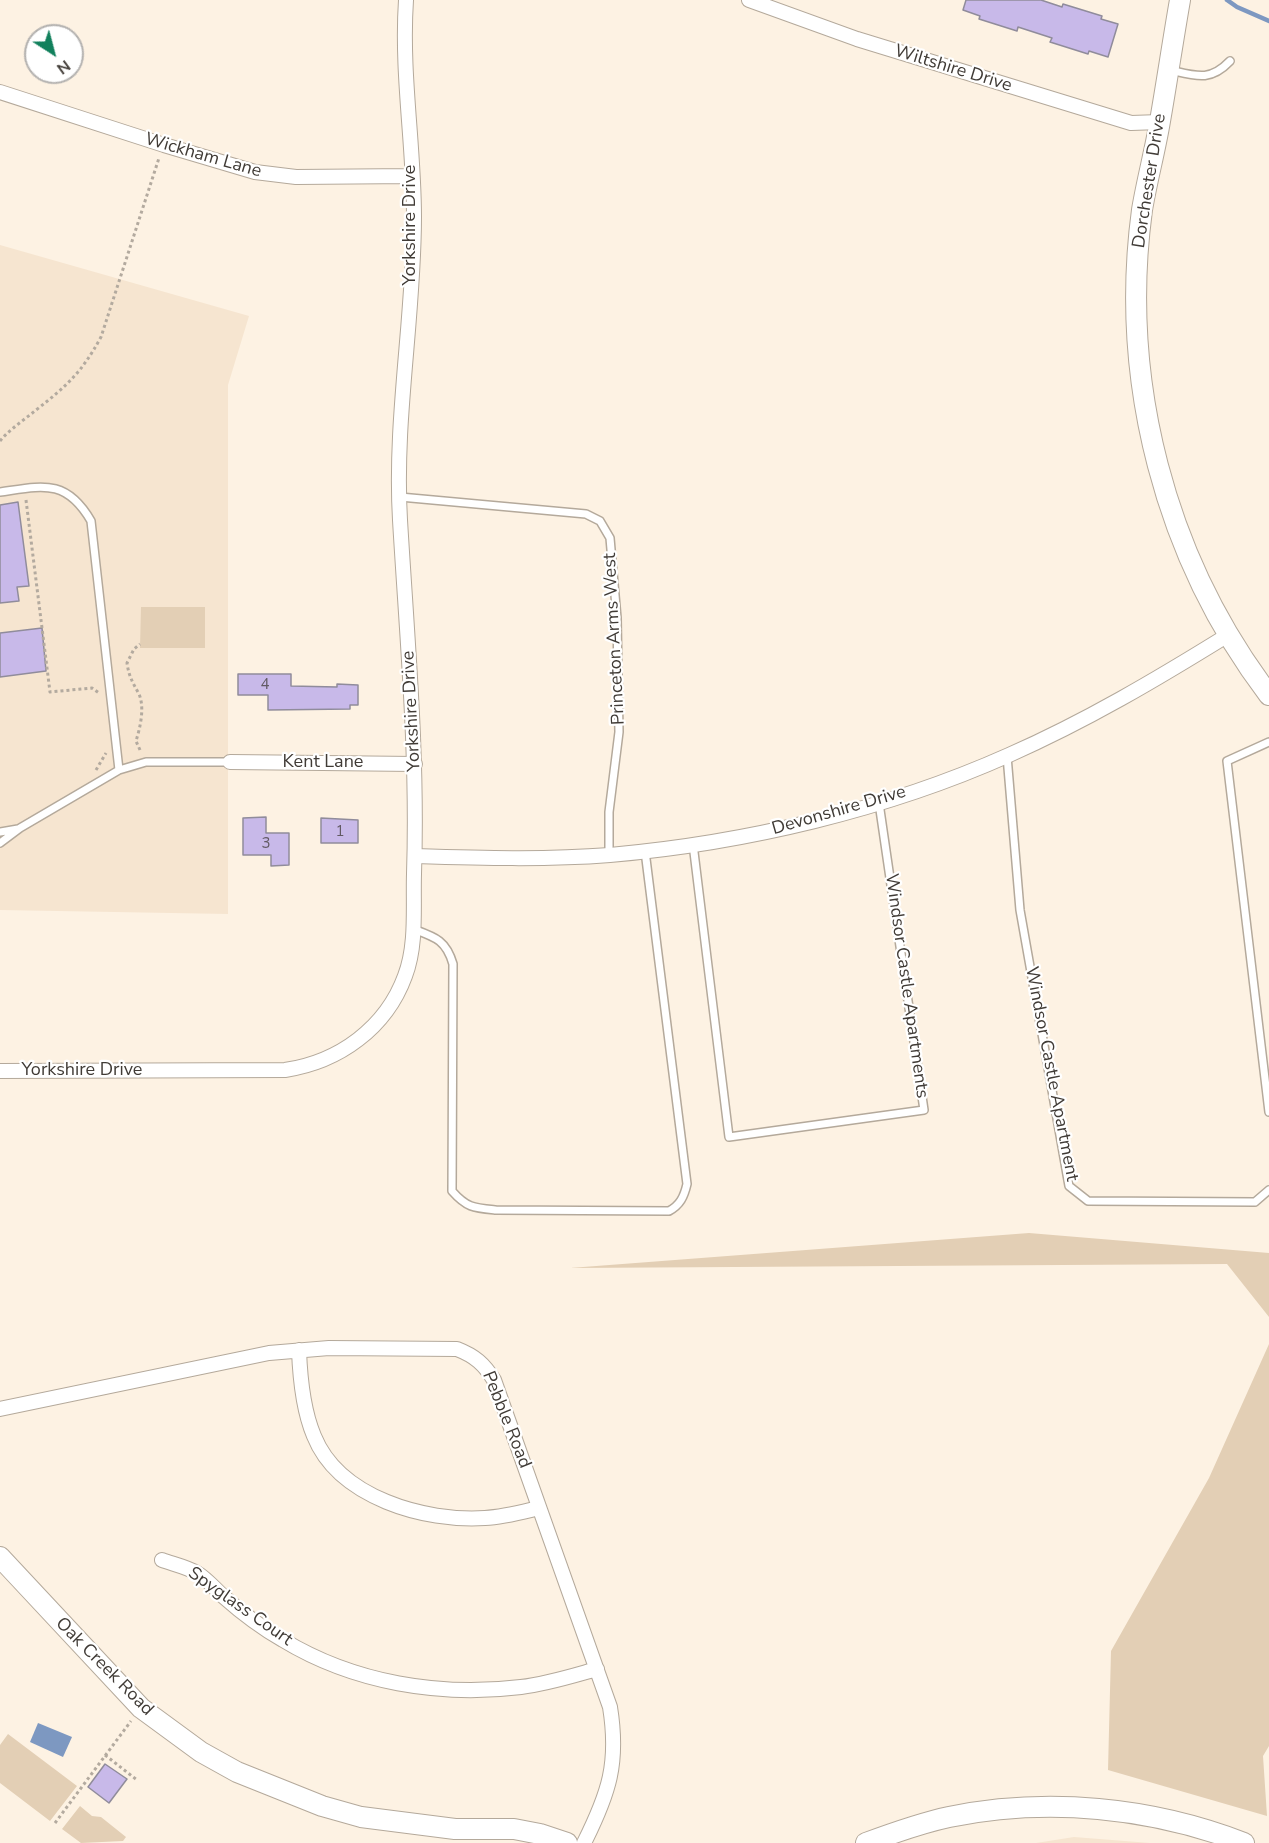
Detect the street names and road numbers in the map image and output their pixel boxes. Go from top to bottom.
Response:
street label: Wiltshire Drive [892,41,1014,97]
street label: Dorchester Drive [1129,112,1171,250]
street label: Wickham Lane [142,129,264,183]
street label: Yorkshire Drive [400,165,422,285]
street label: Princeton Arms West [600,552,630,726]
street label: Yorkshire Drive [398,650,426,772]
street label: Kent Lane [283,752,363,774]
street label: Devonshire Drive [769,782,909,840]
street label: Windsor Castle Apartments [880,872,932,1100]
street label: Windsor Castle Apartment [1020,965,1082,1183]
street label: Yorkshire Drive [22,1060,142,1082]
street label: Pebble Road [477,1368,535,1472]
street label: Spyglass Court [184,1563,296,1651]
street label: Oak Creek Road [50,1613,158,1721]

